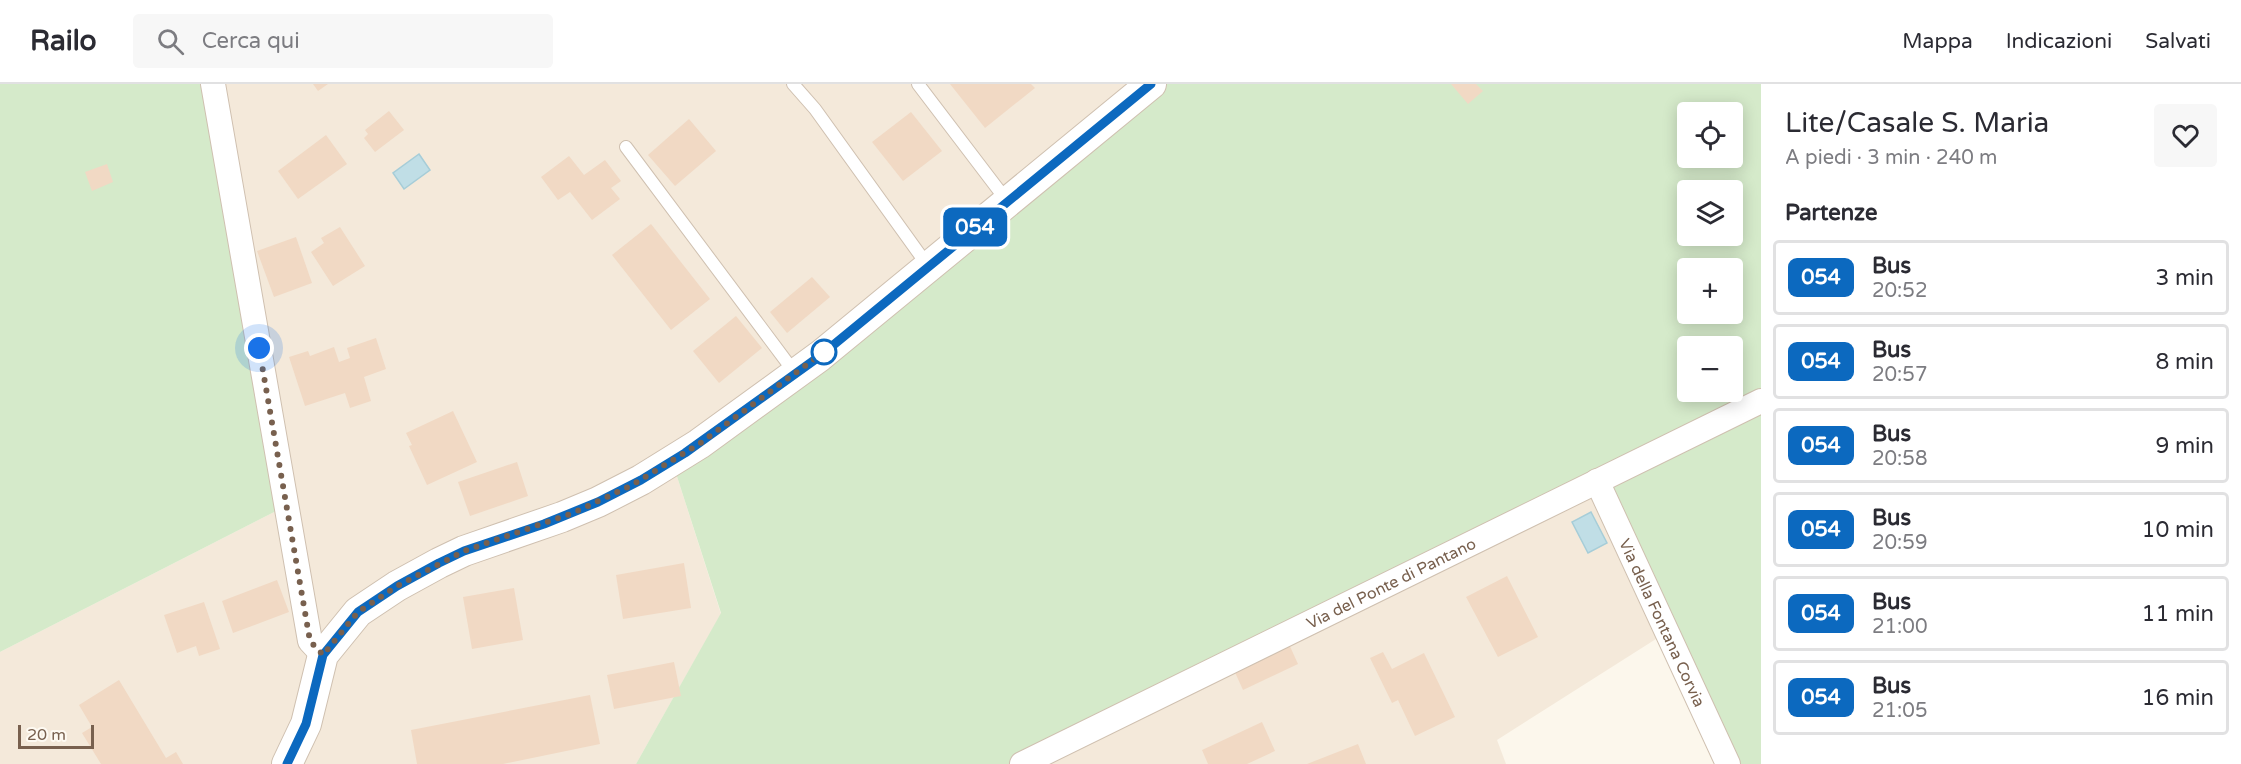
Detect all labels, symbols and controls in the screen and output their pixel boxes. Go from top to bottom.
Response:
search box [133,14,553,68]
text: Railo [30,24,97,58]
icon: search [154,25,187,58]
text: Cerca qui [202,28,300,54]
text: Mappa [1902,29,1973,54]
text: Indicazioni [2006,29,2112,54]
text: Salvati [2145,29,2211,54]
map controls [1677,102,1743,402]
button: locate [1677,102,1743,168]
button: heart [2154,104,2217,167]
text: Lite/Casale S. Maria [1785,106,2049,140]
text: A piedi · 3 min · 240 m [1785,146,1997,170]
button: layers [1677,180,1743,246]
text: Partenze [1785,200,1878,226]
line badge: 054 [940,208,1010,246]
text: 054 [955,215,995,240]
text: Bus [1872,253,1911,279]
button: + [1677,258,1743,324]
text: 054 [1801,265,1841,290]
text: 3 min [2155,265,2214,291]
text: 20:52 [1872,279,1927,303]
your location [244,333,274,363]
button: − [1677,336,1743,402]
text: Bus [1872,337,1911,363]
unlabelled marker [811,339,837,365]
text: 054 [1801,349,1841,374]
text: 8 min [2155,349,2214,375]
text: 20:57 [1872,363,1927,387]
text: Bus [1872,421,1911,447]
text: 054 [1801,433,1841,458]
text: 9 min [2155,433,2214,459]
text: 20:58 [1872,447,1927,471]
text: Bus [1872,505,1911,531]
text: 054 [1801,517,1841,542]
text: 10 min [2142,517,2214,543]
text: 20:59 [1872,531,1927,555]
street label: Via del Ponte di Pantano [1303,534,1479,634]
street label: Via della Fontana Corvia [1614,536,1709,710]
text: Bus [1872,589,1911,615]
text: 054 [1801,601,1841,626]
text: 11 min [2142,601,2214,627]
text: 21:00 [1872,615,1927,639]
text: Bus [1872,673,1911,699]
text: 054 [1801,685,1841,710]
text: 16 min [2142,685,2214,711]
text: 21:05 [1872,699,1927,723]
scale bar [18,722,94,750]
text: 20 m [27,725,66,745]

